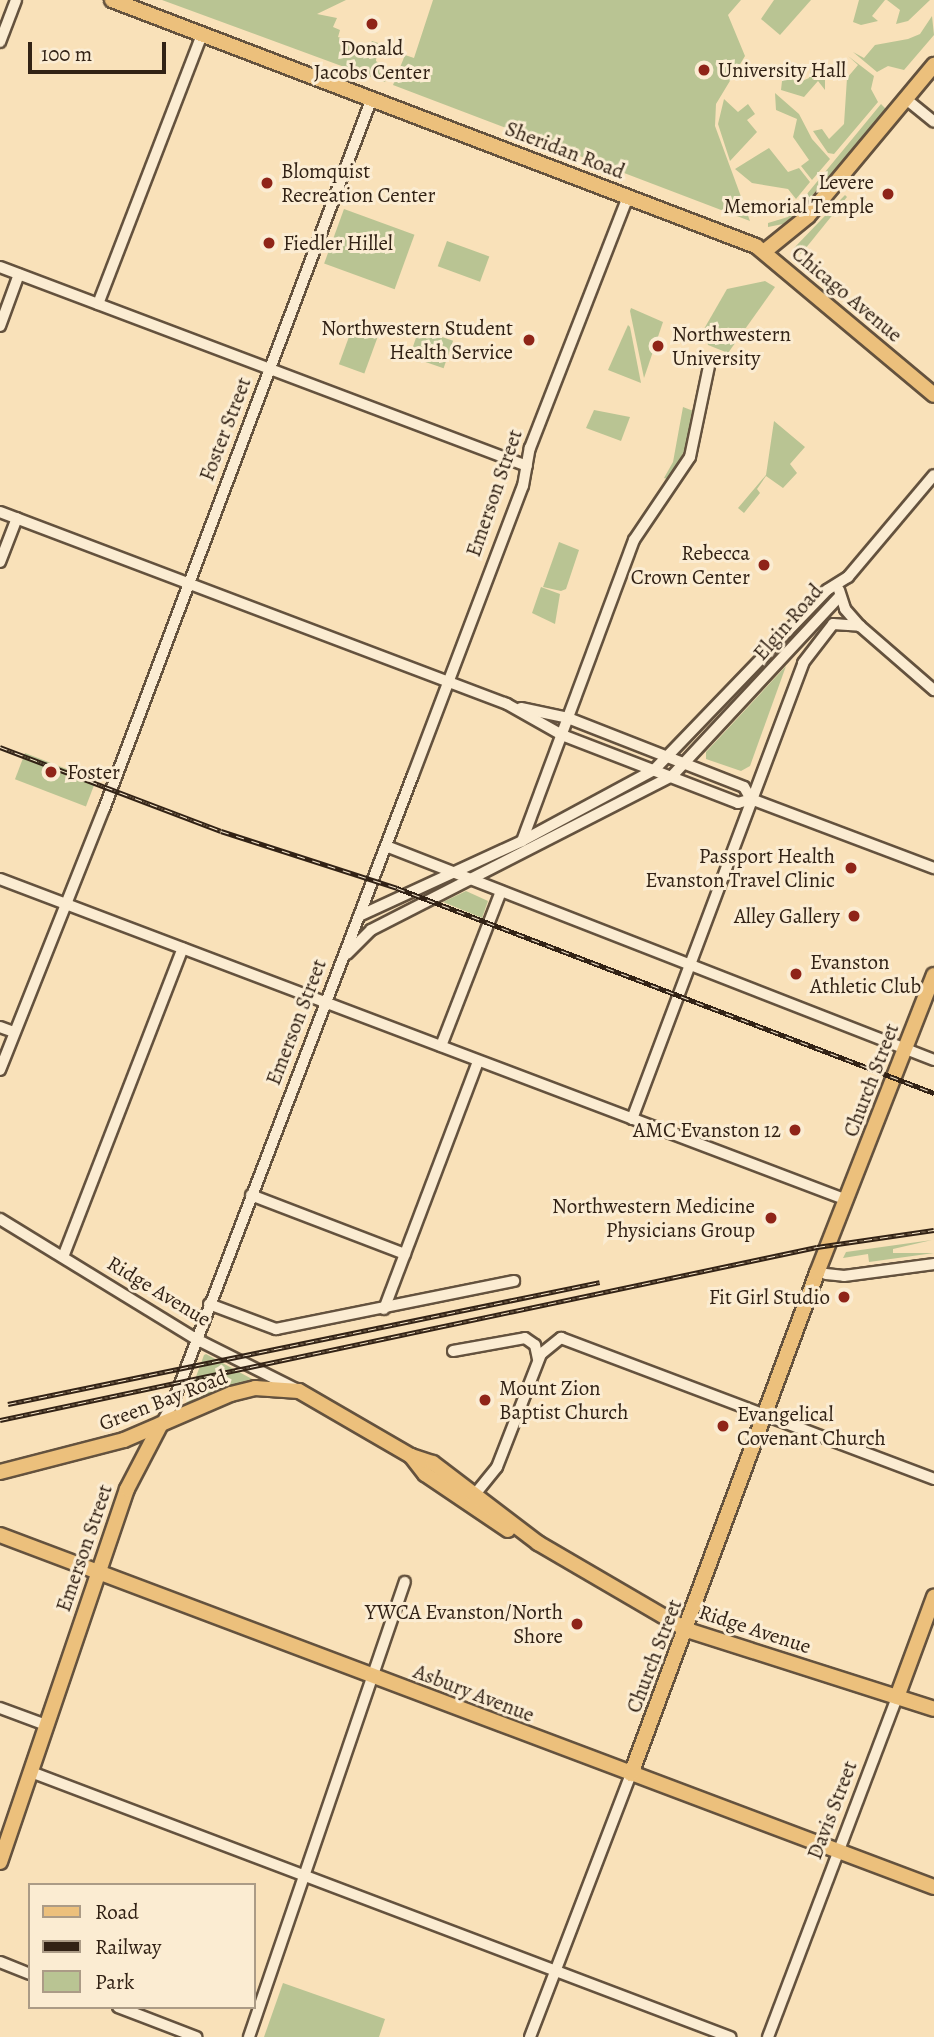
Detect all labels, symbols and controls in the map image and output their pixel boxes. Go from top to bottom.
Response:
marker: Donald Jacobs Center [364,16,380,32]
scale bar [32,28,170,72]
place label: Donald Jacobs Center [314,35,430,85]
text: 100 m [41,40,92,68]
place label: University Hall [718,57,846,83]
marker: University Hall [696,62,712,78]
street label: Sheridan Road [502,116,628,184]
place label: Blomquist Recreation Center [281,158,436,208]
place label: Levere Memorial Temple [724,169,874,219]
marker: Blomquist Recreation Center [259,175,275,191]
marker: Levere Memorial Temple [880,186,896,202]
place label: Fiedler Hillel [283,230,393,256]
marker: Fiedler Hillel [261,235,277,251]
street label: Chicago Avenue [787,240,907,348]
place label: Northwestern Student Health Service [321,315,513,365]
place label: Northwestern University [672,321,791,371]
marker: Northwestern Student Health Service [519,330,539,350]
marker: Northwestern University [650,338,666,354]
street label: Foster Street [194,374,256,484]
street label: Emerson Street [460,426,528,560]
place label: Rebecca Crown Center [631,540,750,590]
marker: Rebecca Crown Center [756,557,772,573]
street label: Elgin Road [748,579,828,665]
place label: Foster [67,759,120,785]
marker: Foster [41,762,61,782]
place label: Passport Health Evanston Travel Clinic [645,843,835,893]
marker: Passport Health Evanston Travel Clinic [841,858,861,878]
place label: Alley Gallery [734,903,840,929]
marker: Alley Gallery [846,908,862,924]
place label: Evanston Athletic Club [810,949,921,999]
street label: Emerson Street [260,955,332,1089]
marker: Evanston Athletic Club [788,966,804,982]
street label: Church Street [838,1020,904,1140]
place label: AMC Evanston 12 [633,1117,781,1143]
marker: AMC Evanston 12 [787,1122,803,1138]
place label: Northwestern Medicine Physicians Group [552,1193,755,1243]
marker: Northwestern Medicine Physicians Group [761,1208,781,1228]
street label: Ridge Avenue [103,1250,215,1332]
place label: Fit Girl Studio [709,1284,830,1310]
marker: Fit Girl Studio [836,1289,852,1305]
street label: Green Bay Road [95,1364,231,1436]
place label: Mount Zion Baptist Church [499,1375,628,1425]
marker: Mount Zion Baptist Church [477,1392,493,1408]
place label: Evangelical Covenant Church [737,1401,886,1451]
marker: Evangelical Covenant Church [715,1418,731,1434]
street label: Emerson Street [50,1481,118,1615]
street label: Church Street [621,1596,687,1716]
place label: YWCA Evanston/North Shore [365,1599,563,1649]
street label: Ridge Avenue [696,1599,814,1659]
marker: YWCA Evanston/North Shore [569,1616,585,1632]
street label: Asbury Avenue [410,1658,538,1728]
street label: Davis Street [802,1757,862,1863]
legend [28,1883,256,2009]
text: Road [95,1898,139,1926]
text: Railway [95,1933,161,1961]
text: Park [95,1968,134,1996]

